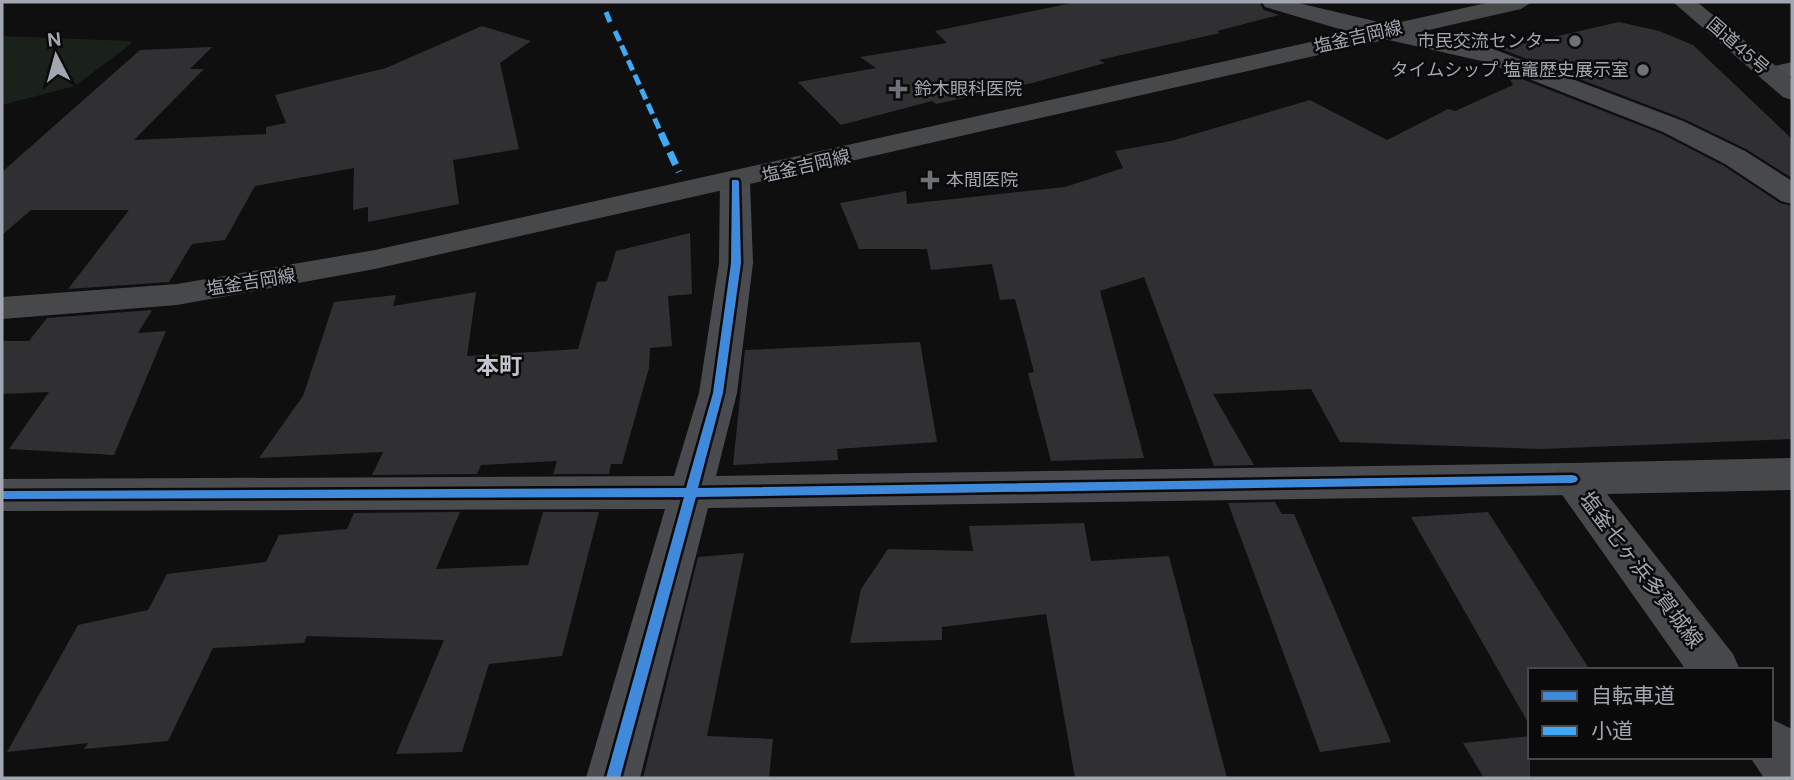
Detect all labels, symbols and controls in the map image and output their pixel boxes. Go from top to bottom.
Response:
street label: 国道45号 [1701,12,1775,80]
street label: 塩釜吉岡線 [1311,15,1405,59]
north arrow [21,21,91,91]
text: N [46,26,62,53]
place label: 市民交流センター [1417,29,1561,53]
marker: 市民交流センター [1567,33,1583,49]
place label: タイムシップ 塩竈歴史展示室 [1391,58,1629,82]
marker: タイムシップ 塩竈歴史展示室 [1635,62,1651,78]
place label: 鈴木眼科医院 [914,77,1022,101]
marker: 鈴木眼科医院 [888,79,908,99]
street label: 塩釜吉岡線 [759,144,853,188]
place label: 本間医院 [946,168,1018,192]
marker: 本間医院 [920,170,940,190]
street label: 塩釜吉岡線 [205,263,297,301]
district label: 本町 [476,351,522,381]
street label: 塩釜七ヶ浜多賀城線 [1573,486,1709,654]
legend [1528,668,1773,759]
text: 自転車道 [1591,682,1675,710]
text: 小道 [1591,717,1633,745]

